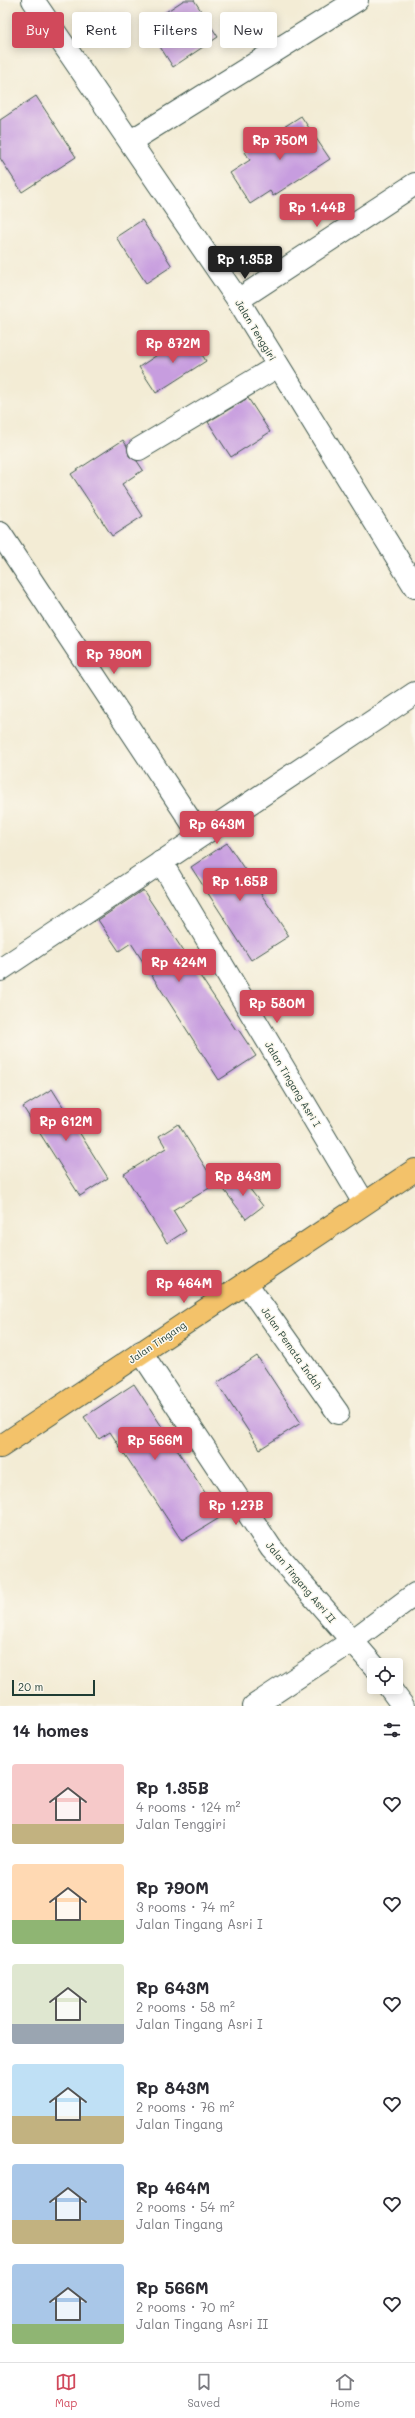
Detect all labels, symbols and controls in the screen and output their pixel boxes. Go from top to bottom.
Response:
chip: Buy [12,12,64,48]
chip: Rent [72,12,131,48]
chip: Filters [139,12,212,48]
chip: New [220,12,277,48]
pin: Rp 750M [243,127,317,161]
text: Rp 750M [252,131,308,148]
pin: Rp 1.44B [276,194,358,228]
text: Rp 1.44B [289,198,345,215]
pin: Rp 1.35B [204,246,286,280]
text: Rp 1.35B [217,250,273,267]
street label: Jalan Tenggiri [232,297,280,363]
pin: Rp 872M [136,330,210,364]
text: Rp 872M [146,334,200,351]
pin: Rp 790M [77,641,151,675]
text: Rp 790M [86,645,142,662]
pin: Rp 643M [180,811,254,845]
text: Rp 643M [189,815,245,832]
pin: Rp 1.65B [199,868,281,902]
text: Rp 1.65B [212,872,268,889]
pin: Rp 424M [142,949,216,983]
text: Rp 424M [151,953,207,970]
pin: Rp 580M [240,990,314,1024]
text: Rp 580M [249,994,305,1011]
street label: Jalan Tingang Asri I [262,1039,324,1130]
pin: Rp 612M [29,1108,103,1142]
text: Rp 612M [39,1112,93,1129]
pin: Rp 843M [206,1163,280,1197]
text: Rp 843M [215,1167,271,1184]
pin: Rp 464M [147,1270,221,1304]
text: Rp 464M [156,1274,212,1291]
street label: Jalan Pemata Indah [258,1304,326,1392]
street label: Jalan Tingang [125,1317,189,1366]
pin: Rp 566M [118,1427,192,1461]
text: Rp 566M [127,1431,183,1448]
pin: Rp 1.27B [195,1492,277,1526]
text: Rp 1.27B [209,1496,263,1513]
street label: Jalan Tingang Asri II [263,1539,339,1626]
map controls [367,1658,403,1694]
button: locate [367,1658,403,1694]
scale bar [12,1678,95,1697]
text: 20 m [18,1679,43,1694]
text: 14 homes [12,1719,89,1741]
icon: filters [381,1719,403,1741]
text: Rp 1.35B [136,1776,209,1798]
icon: home [44,1780,92,1828]
icon: heart [381,1793,403,1815]
text: 4 rooms · 124 m² [136,1798,241,1815]
text: Jalan Tenggiri [136,1815,226,1832]
text: Rp 790M [136,1876,209,1898]
icon: home [44,1880,92,1928]
icon: heart [381,1893,403,1915]
text: 3 rooms · 74 m² [136,1898,235,1915]
text: Jalan Tingang Asri I [136,1915,263,1932]
text: Rp 643M [136,1976,210,1998]
icon: home [44,1980,92,2028]
icon: heart [381,1993,403,2015]
text: 2 rooms · 58 m² [136,1998,235,2015]
text: Jalan Tingang Asri I [136,2015,263,2032]
text: Rp 843M [136,2076,210,2098]
icon: home [44,2080,92,2128]
icon: heart [381,2093,403,2115]
text: 2 rooms · 76 m² [136,2098,235,2115]
text: Jalan Tingang [136,2115,223,2132]
text: Rp 464M [136,2176,210,2198]
icon: home [44,2180,92,2228]
icon: heart [381,2193,403,2215]
text: 2 rooms · 54 m² [136,2198,235,2215]
text: Jalan Tingang [136,2215,223,2232]
text: Rp 566M [136,2276,209,2298]
icon: home [44,2280,92,2328]
icon: heart [381,2293,403,2315]
text: 2 rooms · 70 m² [136,2298,235,2315]
text: Jalan Tingang Asri II [136,2315,268,2332]
tab: Map [55,2371,77,2410]
tab: Saved [187,2371,220,2410]
tab: Home [330,2371,360,2410]

